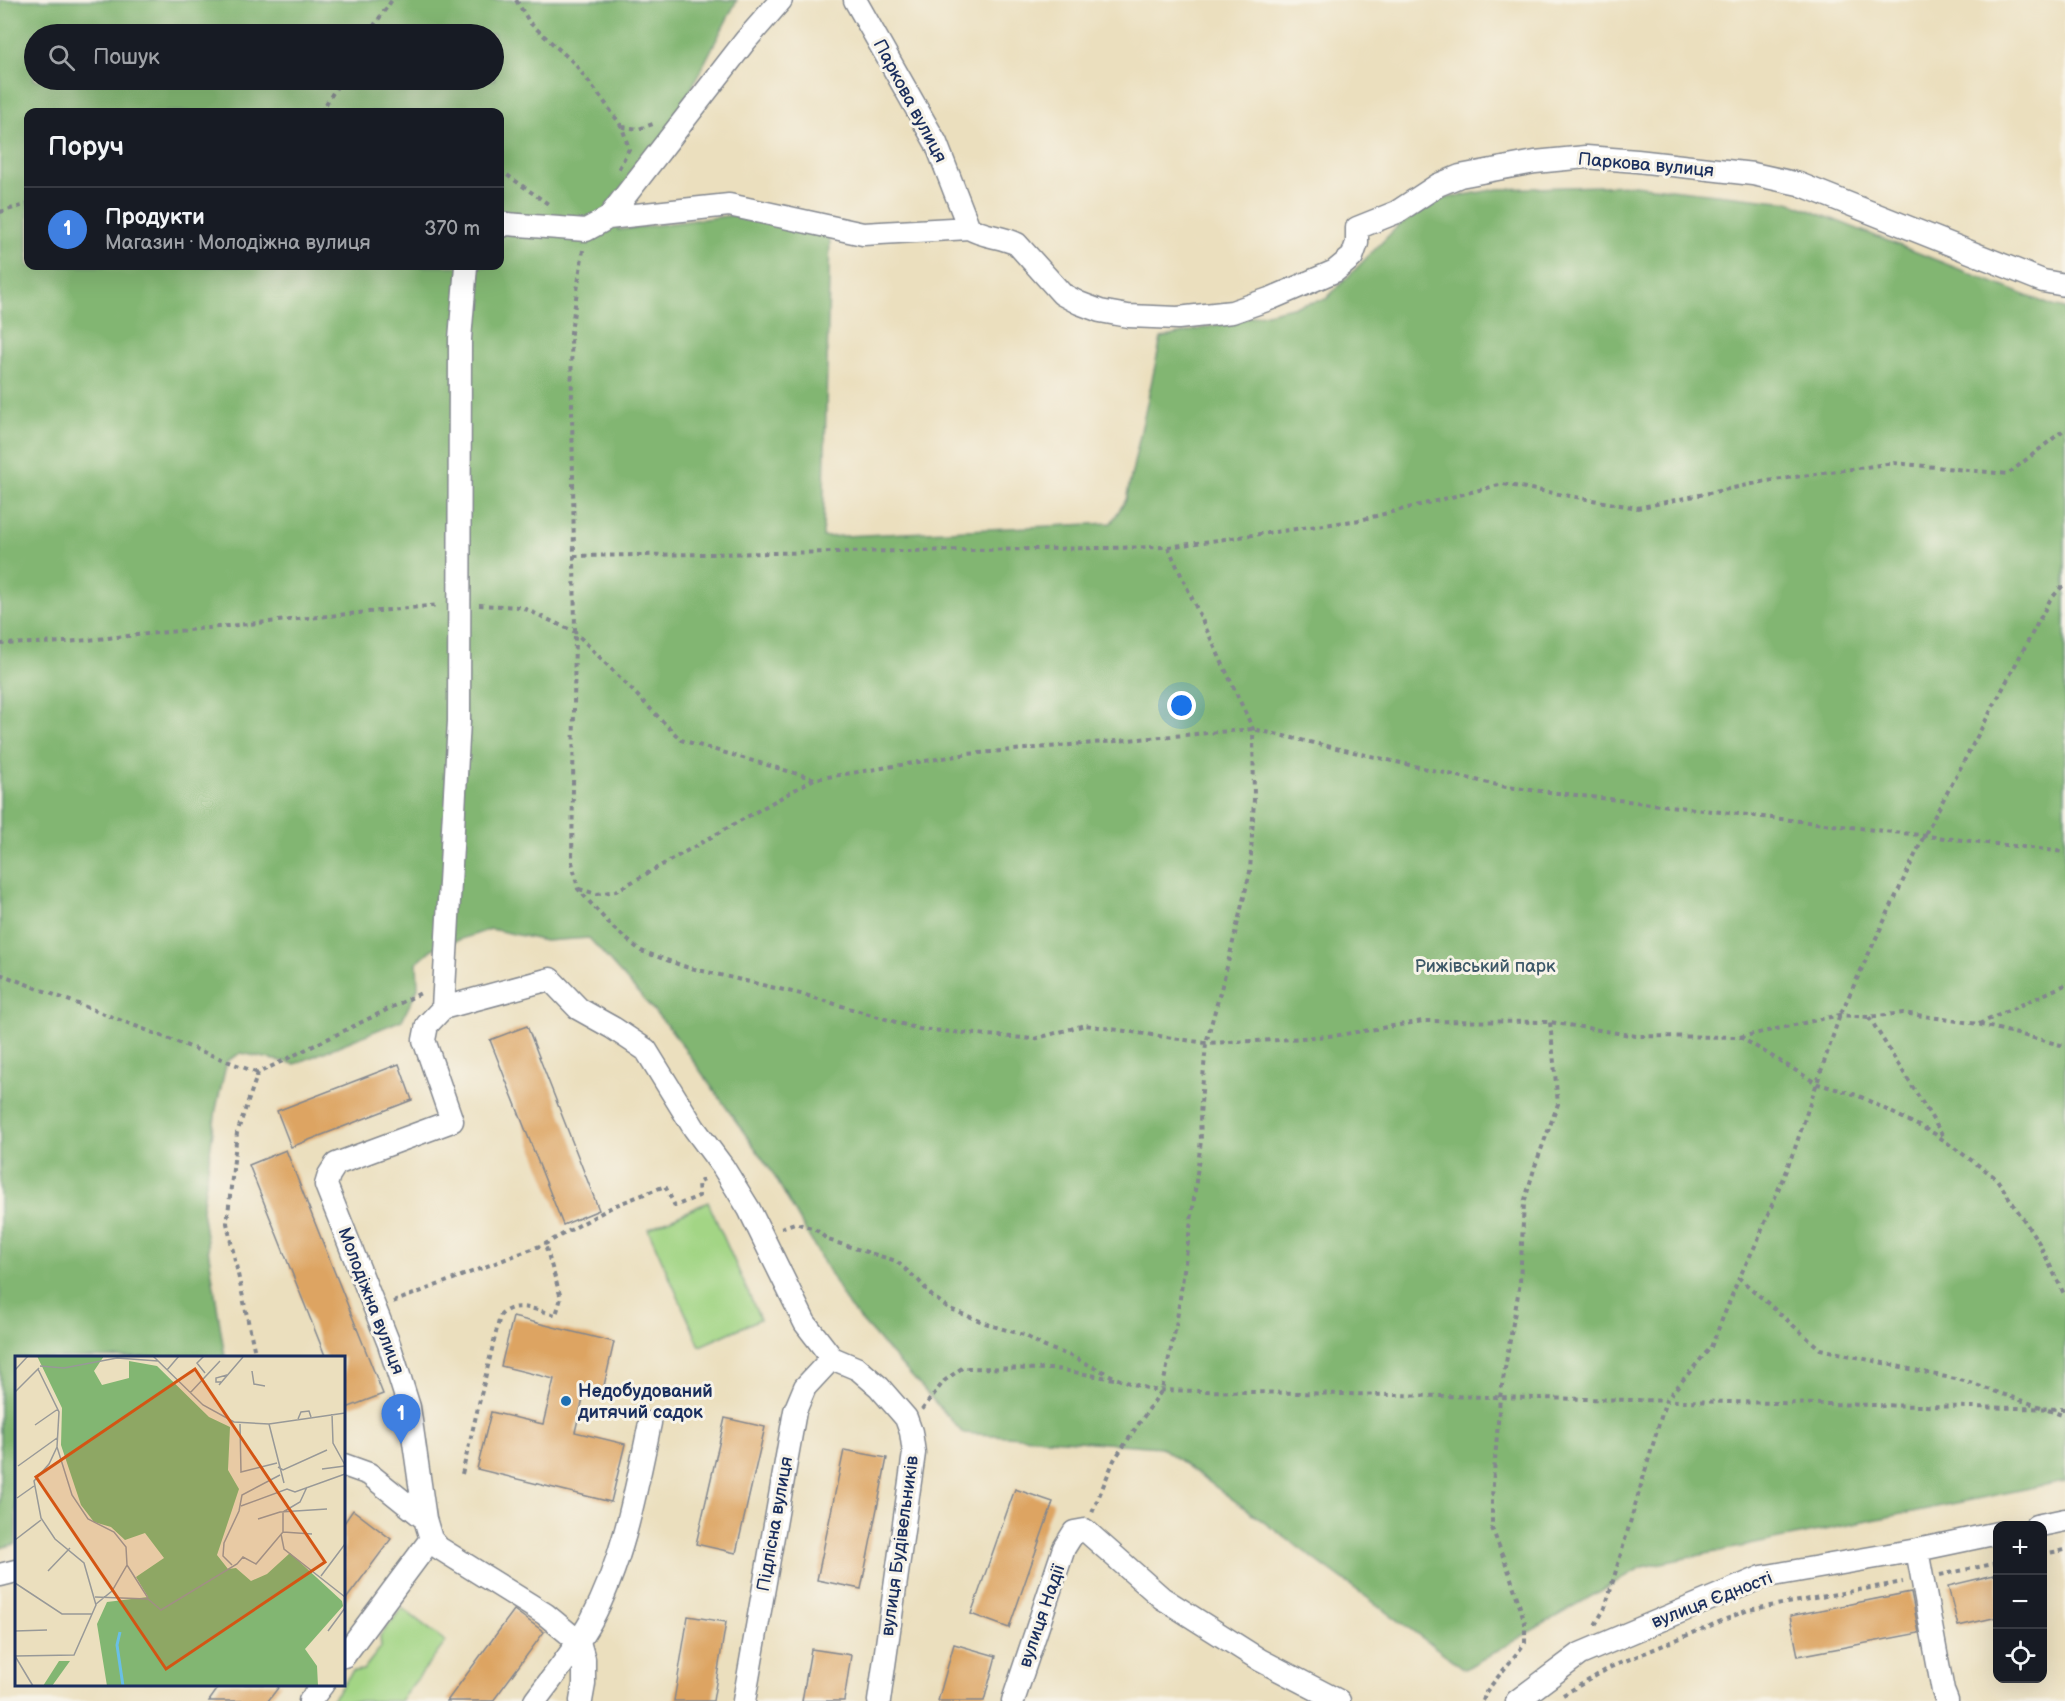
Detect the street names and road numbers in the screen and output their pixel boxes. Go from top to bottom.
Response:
street label: Паркова вулиця [869,36,951,166]
street label: Паркова вулиця [1577,149,1715,181]
street label: Молодіжна вулиця [333,1225,409,1377]
street label: вулиця Будівельників [877,1454,923,1637]
street label: Підлісна вулиця [753,1455,797,1593]
street label: вулиця Надії [1015,1561,1070,1670]
street label: вулиця Єдності [1649,1567,1775,1633]

